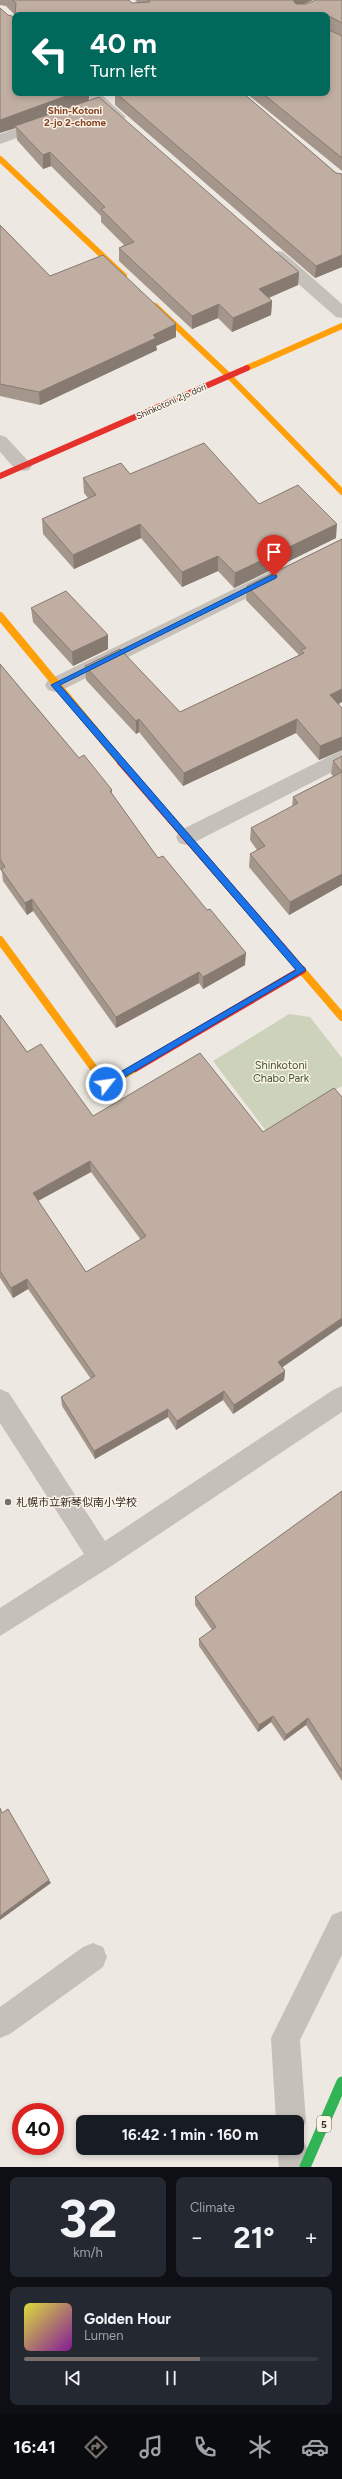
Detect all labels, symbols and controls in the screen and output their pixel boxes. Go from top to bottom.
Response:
text: 40 m [90,26,157,60]
icon: left [24,28,76,80]
text: Turn left [90,60,157,82]
district label: Shin-Kotoni 2-jo 2-chome [44,104,106,129]
street label: Shinkotoni 2jo dori [134,381,208,421]
pin [257,535,291,576]
icon: arrive [263,541,285,563]
park label: Shinkotoni Chabo Park [253,1059,310,1085]
position arrow [85,1063,127,1105]
place label: 札幌市立新琴似南小学校 [16,1496,137,1509]
marker: 札幌市立新琴似南小学校 [3,1497,13,1507]
speed limit sign: 40 [12,2103,64,2155]
road number: 5 [317,2116,331,2132]
text: 16:42 · 1 min · 160 m [122,2126,258,2144]
text: 32 [58,2188,118,2250]
text: Climate [190,2200,235,2215]
text: 21° [233,2219,275,2256]
text: − [190,2224,204,2251]
text: + [304,2224,318,2251]
text: km/h [73,2245,103,2260]
text: Golden Hour [84,2310,171,2328]
text: Lumen [84,2328,123,2343]
icon: previous [62,2367,84,2389]
icon: pause [160,2367,182,2389]
icon: next [258,2367,280,2389]
icon: directions [82,2433,110,2461]
icon: music [137,2433,165,2461]
icon: phone [191,2433,219,2461]
icon: climate [246,2433,274,2461]
icon: car [301,2433,329,2461]
text: 16:41 [13,2436,56,2458]

